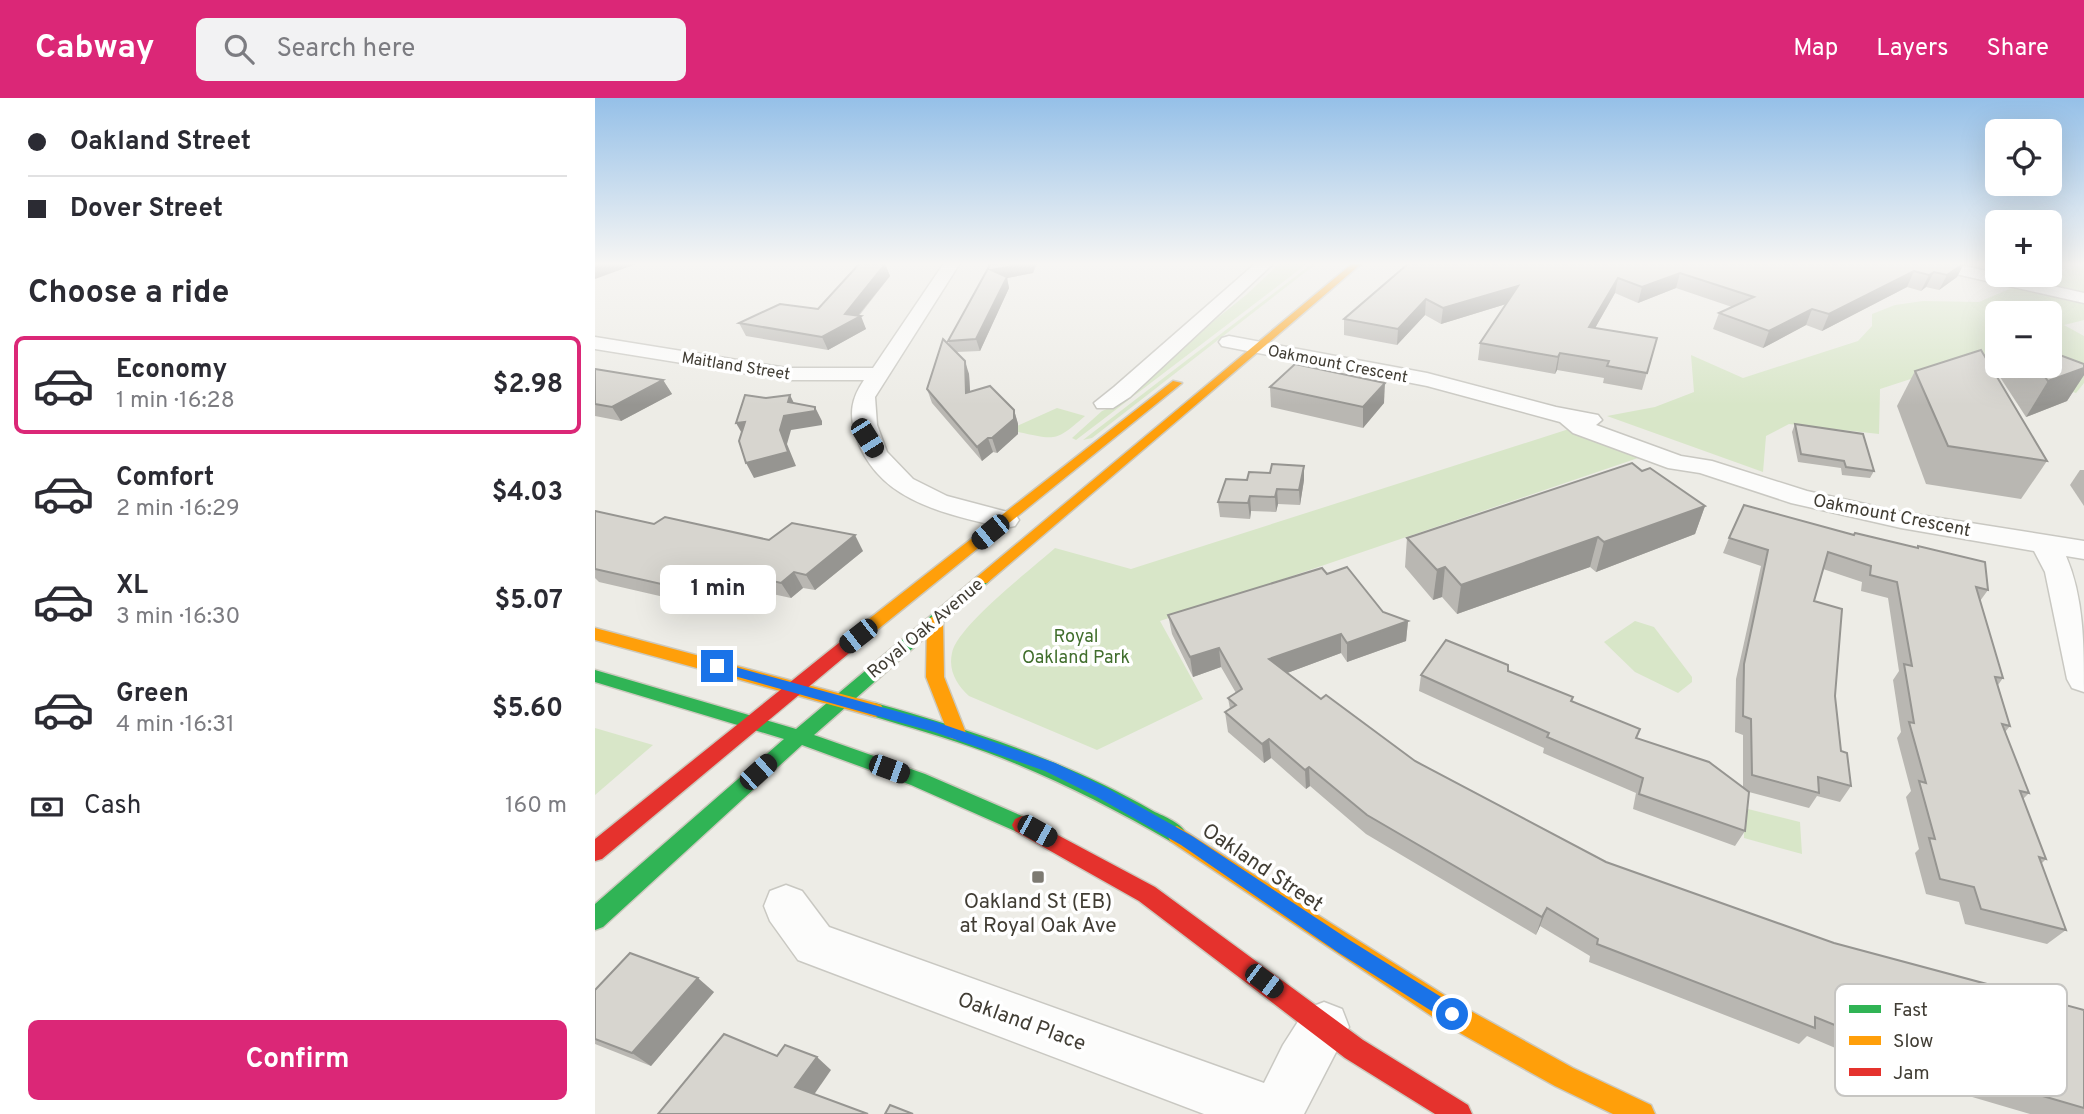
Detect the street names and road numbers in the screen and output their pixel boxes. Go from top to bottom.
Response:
street label: Oakmount Crescent [1266,342,1409,388]
street label: Maitland Street [680,349,791,385]
street label: Oakmount Crescent [1811,490,1973,543]
street label: Royal Oak Avenue [863,574,989,684]
street label: Oakland Street [1196,818,1328,919]
street label: Oakland Place [953,987,1089,1058]

